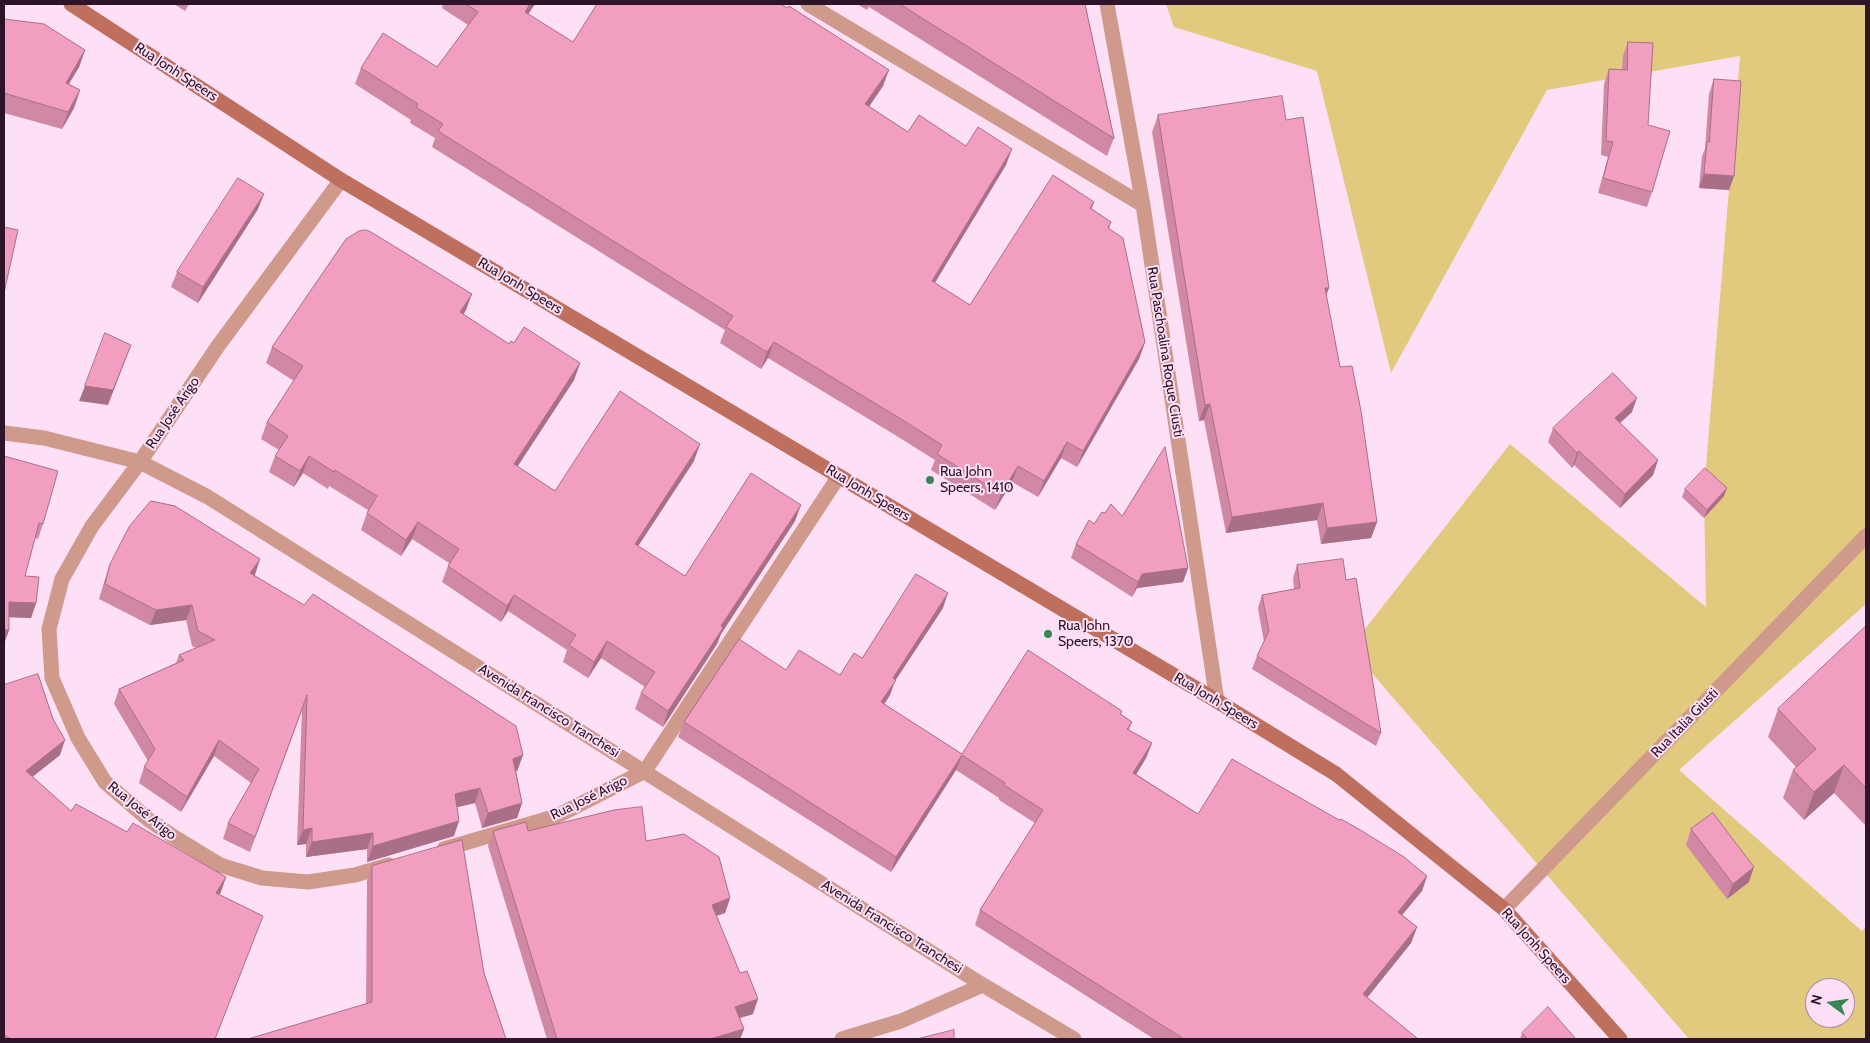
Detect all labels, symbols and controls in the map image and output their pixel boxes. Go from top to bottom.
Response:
street label: Rua Jonh Speers [131,39,221,105]
street label: Rua Jonh Speers [475,254,565,318]
street label: Rua Paschoalina Roque Ciusti [1143,266,1187,438]
street label: Rua José Arigo [143,374,203,452]
street label: Rua Jonh Speers [823,461,913,525]
place label: Rua John Speers, 1410 [940,464,1014,497]
marker: Rua John Speers, 1410 [924,474,936,486]
place label: Rua John Speers, 1370 [1058,618,1133,650]
marker: Rua John Speers, 1370 [1042,628,1054,640]
street label: Avenida Francisco Tranchesi [475,661,623,761]
street label: Rua Jonh Speers [1171,669,1261,733]
street label: Rua Italia Giusti [1648,685,1722,761]
street label: Rua José Arigo [548,772,630,824]
street label: Rua José Arigo [104,778,180,844]
street label: Avenida Francisco Tranchesi [818,877,966,977]
street label: Rua Jonh Speers [1498,905,1574,987]
north arrow [1805,978,1855,1028]
text: N [1806,993,1826,1007]

